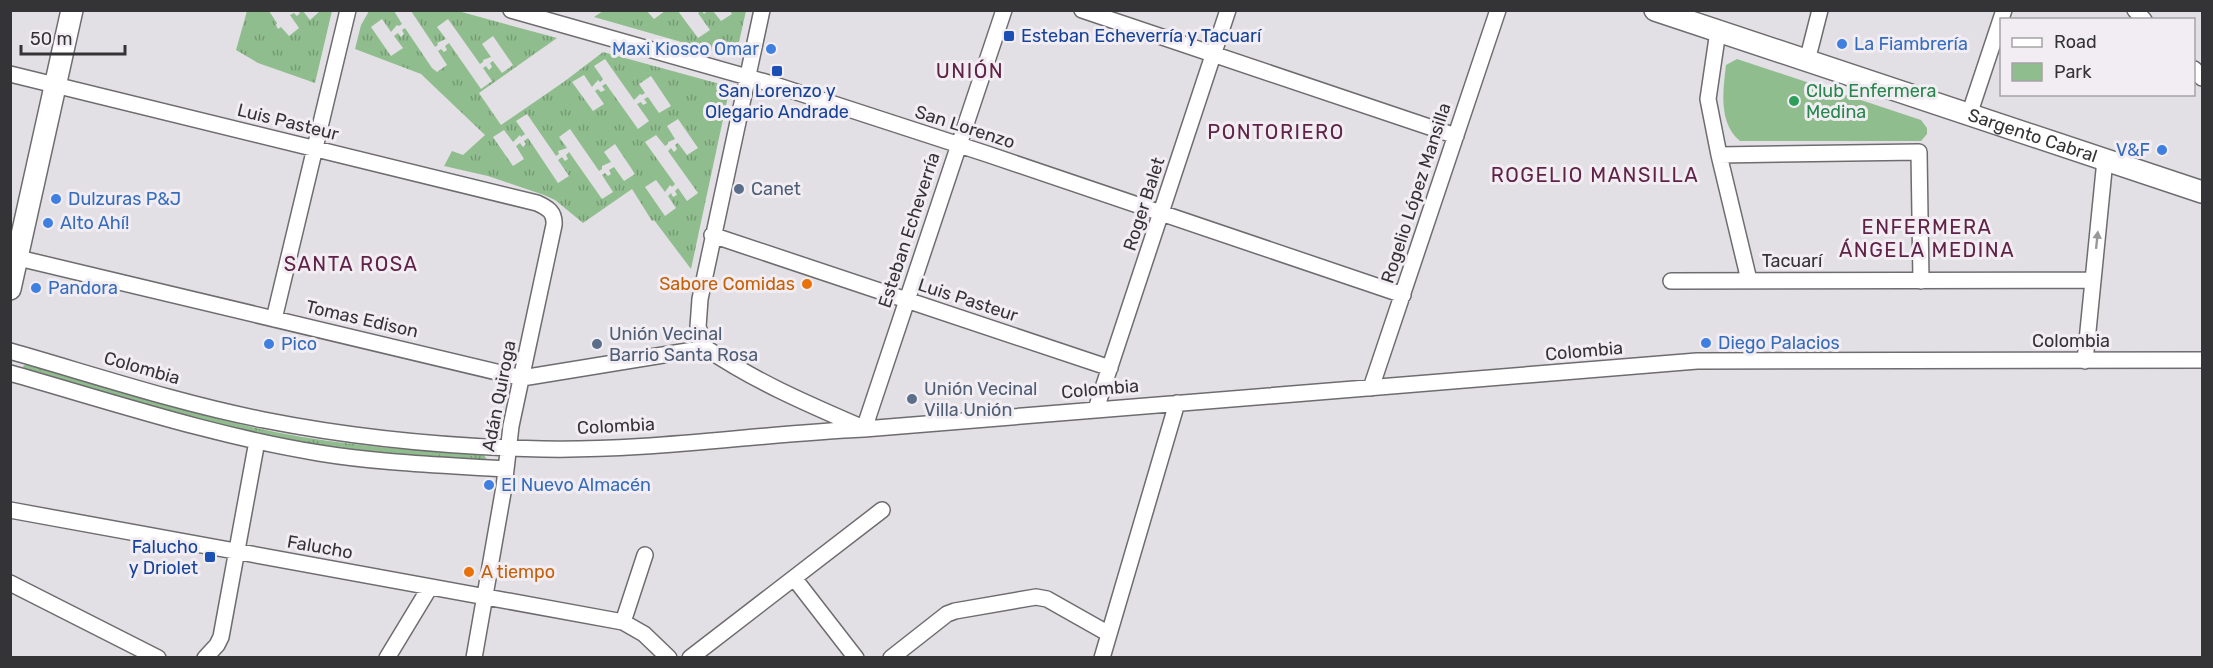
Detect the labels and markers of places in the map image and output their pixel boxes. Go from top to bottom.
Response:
place label: Esteban Echeverría y Tacuarí [1021,25,1263,47]
marker: Esteban Echeverría y Tacuarí [1002,29,1016,43]
place label: La Fiambrería [1854,33,1968,55]
marker: La Fiambrería [1835,37,1849,51]
place label: Maxi Kiosco Omar [612,38,759,60]
marker: Maxi Kiosco Omar [764,42,778,56]
marker: San Lorenzo y Olegario Andrade [770,64,784,78]
place label: San Lorenzo y Olegario Andrade [705,80,849,123]
place label: Club Enfermera Medina [1806,80,1936,123]
marker: Club Enfermera Medina [1787,94,1801,108]
place label: V&F [2116,139,2150,161]
marker: V&F [2155,143,2169,157]
place label: Canet [751,178,801,200]
marker: Canet [732,182,746,196]
place label: Dulzuras P&J [68,188,181,210]
marker: Dulzuras P&J [49,192,63,206]
place label: Alto Ahí! [60,212,130,234]
marker: Alto Ahí! [41,216,55,230]
place label: Sabore Comidas [659,273,795,295]
place label: Pandora [48,277,118,299]
marker: Sabore Comidas [800,277,814,291]
marker: Pandora [29,281,43,295]
place label: Unión Vecinal Barrio Santa Rosa [609,323,758,366]
place label: Diego Palacios [1718,332,1840,354]
place label: Pico [281,333,317,355]
marker: Diego Palacios [1699,336,1713,350]
marker: Pico [262,337,276,351]
marker: Unión Vecinal Barrio Santa Rosa [590,337,604,351]
place label: Unión Vecinal Villa Unión [924,378,1038,421]
marker: Unión Vecinal Villa Unión [905,392,919,406]
place label: El Nuevo Almacén [501,474,651,496]
marker: El Nuevo Almacén [482,478,496,492]
place label: Falucho y Driolet [129,536,198,579]
marker: Falucho y Driolet [203,550,217,564]
place label: A tiempo [481,561,555,583]
marker: A tiempo [462,565,476,579]

